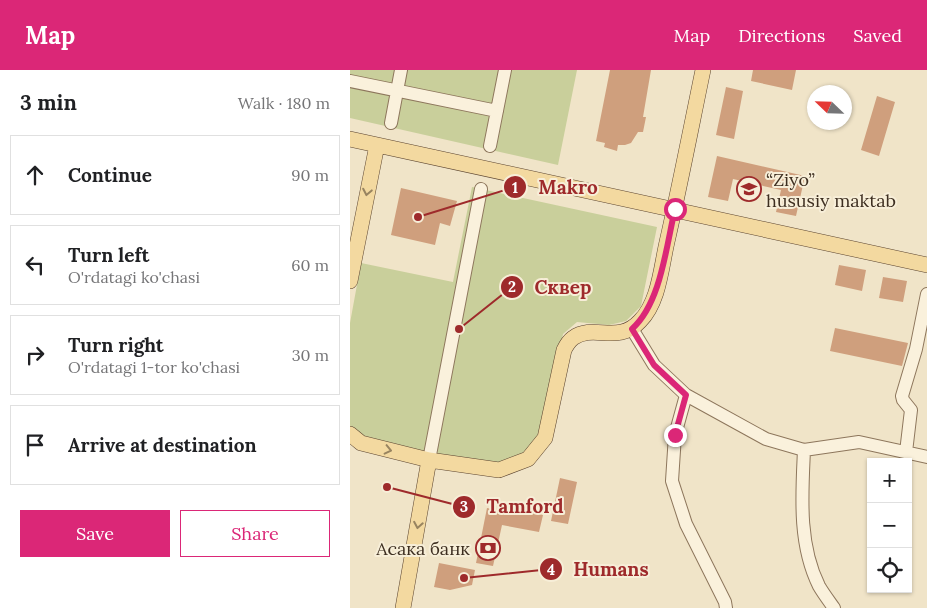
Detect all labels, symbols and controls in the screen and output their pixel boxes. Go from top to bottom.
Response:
text: Map [25,20,75,51]
text: Map [674,24,710,47]
text: Directions [738,24,825,47]
text: Saved [853,24,902,47]
north arrow [807,85,852,130]
text: 3 min [20,89,77,116]
text: Walk · 180 m [238,93,330,113]
icon: ahead [21,161,49,189]
text: Continue [68,163,152,187]
text: 90 m [291,165,329,185]
place label: “Ziyo” hususiy maktab [766,168,896,212]
callout: Makro [503,170,607,204]
text: Makro [538,175,598,199]
school or university icon: “Ziyo” hususiy maktab [736,176,762,202]
text: 1 [512,178,518,197]
one-way arrow [363,188,373,197]
route start [664,198,687,221]
text: Turn left [68,243,149,267]
icon: left [21,251,49,279]
text: 60 m [291,255,329,275]
text: O'rdatagi ko'chasi [68,267,200,287]
callout: Сквер [500,270,602,304]
text: Сквер [534,275,592,299]
text: 2 [508,277,516,296]
text: Turn right [68,333,164,357]
icon: right [21,341,49,369]
text: 30 m [292,345,329,365]
text: O'rdatagi 1-tor ko'chasi [68,357,240,377]
route end [664,424,687,447]
icon: arrive [21,431,49,459]
text: Arrive at destination [68,433,257,457]
one-way arrow [383,444,392,455]
map controls [867,458,912,593]
button: + [867,458,912,503]
callout: Tamford [451,490,573,524]
text: Tamford [486,494,564,518]
text: 3 [460,497,468,516]
button: − [867,503,912,548]
button: Save [20,510,170,557]
button: Share [180,510,330,557]
one-way arrow [413,520,423,529]
bank icon: Асака банк [475,535,501,561]
place label: Асака банк [375,537,470,560]
button: locate [867,548,912,593]
callout: Humans [538,552,658,586]
text: Humans [573,557,649,581]
text: 4 [547,560,555,579]

